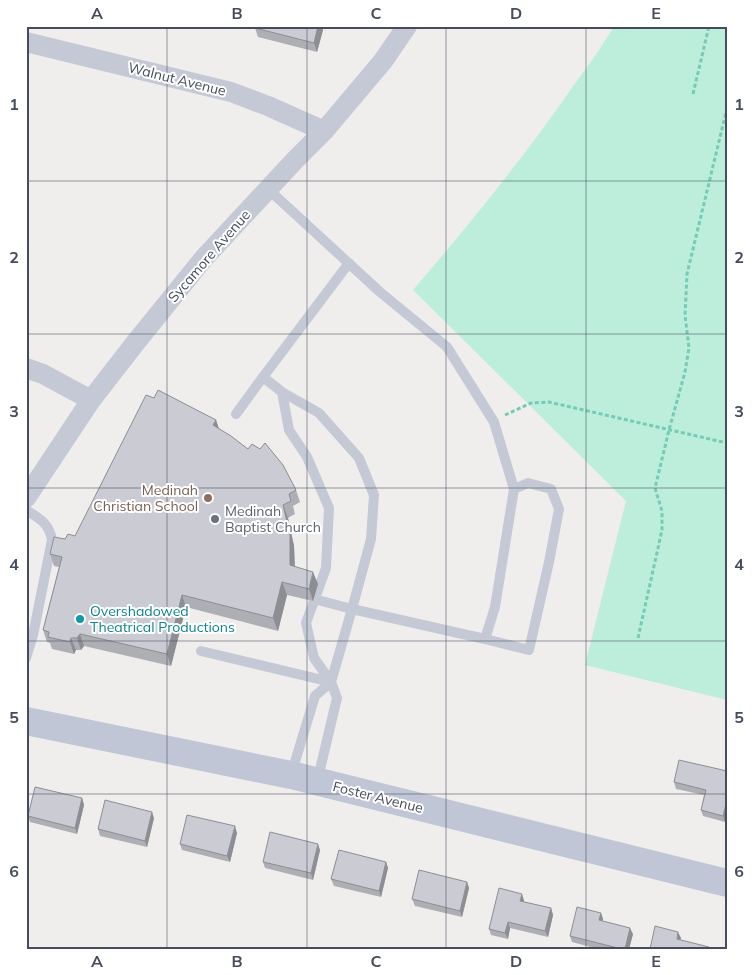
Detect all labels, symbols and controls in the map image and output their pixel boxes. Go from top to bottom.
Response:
text: A [91,3,103,23]
text: B [231,3,243,23]
text: C [371,3,382,23]
text: D [510,3,522,23]
text: E [651,3,661,23]
street label: Walnut Avenue [126,58,228,100]
text: 1 [9,94,19,114]
text: 1 [734,94,744,114]
street label: Sycamore Avenue [164,206,254,306]
text: 2 [9,247,19,267]
text: 2 [734,247,744,267]
text: 3 [9,401,19,421]
text: 3 [734,401,744,421]
place label: Medinah Christian School [93,481,198,515]
marker: Medinah Christian School [202,492,214,504]
place label: Medinah Baptist Church [225,502,321,536]
marker: Medinah Baptist Church [209,513,221,525]
text: 4 [9,554,19,574]
text: 4 [734,554,744,574]
place label: Overshadowed Theatrical Productions [90,602,235,636]
marker: Overshadowed Theatrical Productions [74,613,86,625]
text: 5 [9,707,19,727]
text: 5 [734,707,744,727]
street label: Foster Avenue [331,777,425,817]
text: 6 [9,861,19,881]
text: 6 [734,861,744,881]
text: A [91,951,103,971]
text: B [231,951,243,971]
text: C [371,951,382,971]
text: D [510,951,522,971]
text: E [651,951,661,971]

